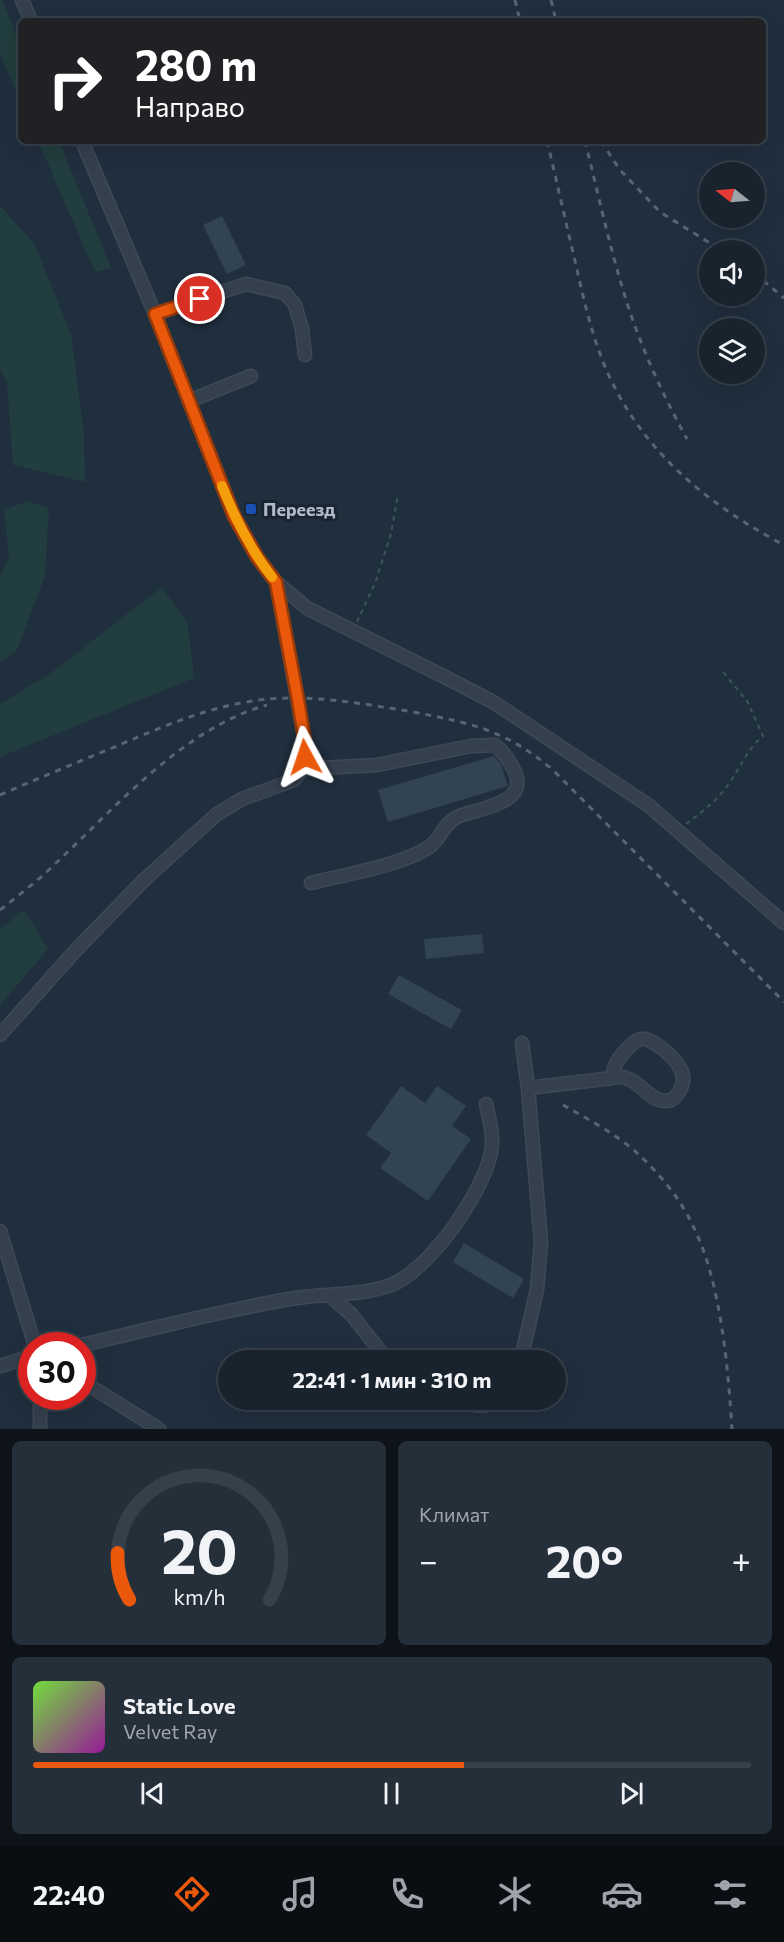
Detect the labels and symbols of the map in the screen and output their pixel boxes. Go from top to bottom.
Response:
north arrow [699,162,765,228]
pin [174,273,225,324]
place label: Переезд [263,498,335,520]
marker: Переезд [244,502,258,516]
position arrow [273,725,337,789]
speed limit sign: 30 [18,1332,96,1410]

